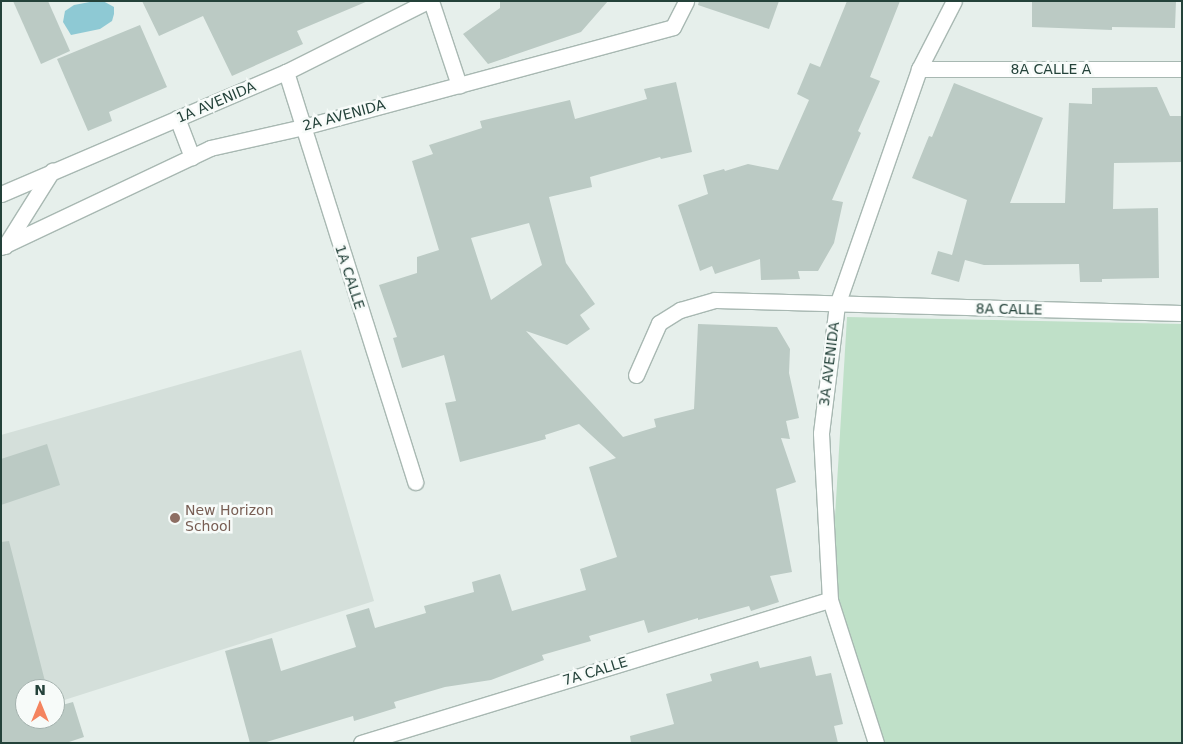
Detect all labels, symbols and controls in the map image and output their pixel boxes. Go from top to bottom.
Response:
street label: 8A CALLE A [1011,61,1091,77]
street label: 1A AVENIDA [174,78,258,126]
street label: 2A AVENIDA [301,96,387,134]
street label: 1A CALLE [332,243,368,311]
street label: 8A CALLE [975,300,1043,318]
street label: 3A AVENIDA [815,321,843,407]
place label: New Horizon School [185,502,274,534]
marker: New Horizon School [169,512,181,524]
street label: 7A CALLE [561,653,629,689]
north arrow [15,679,65,729]
text: N [34,682,46,698]

